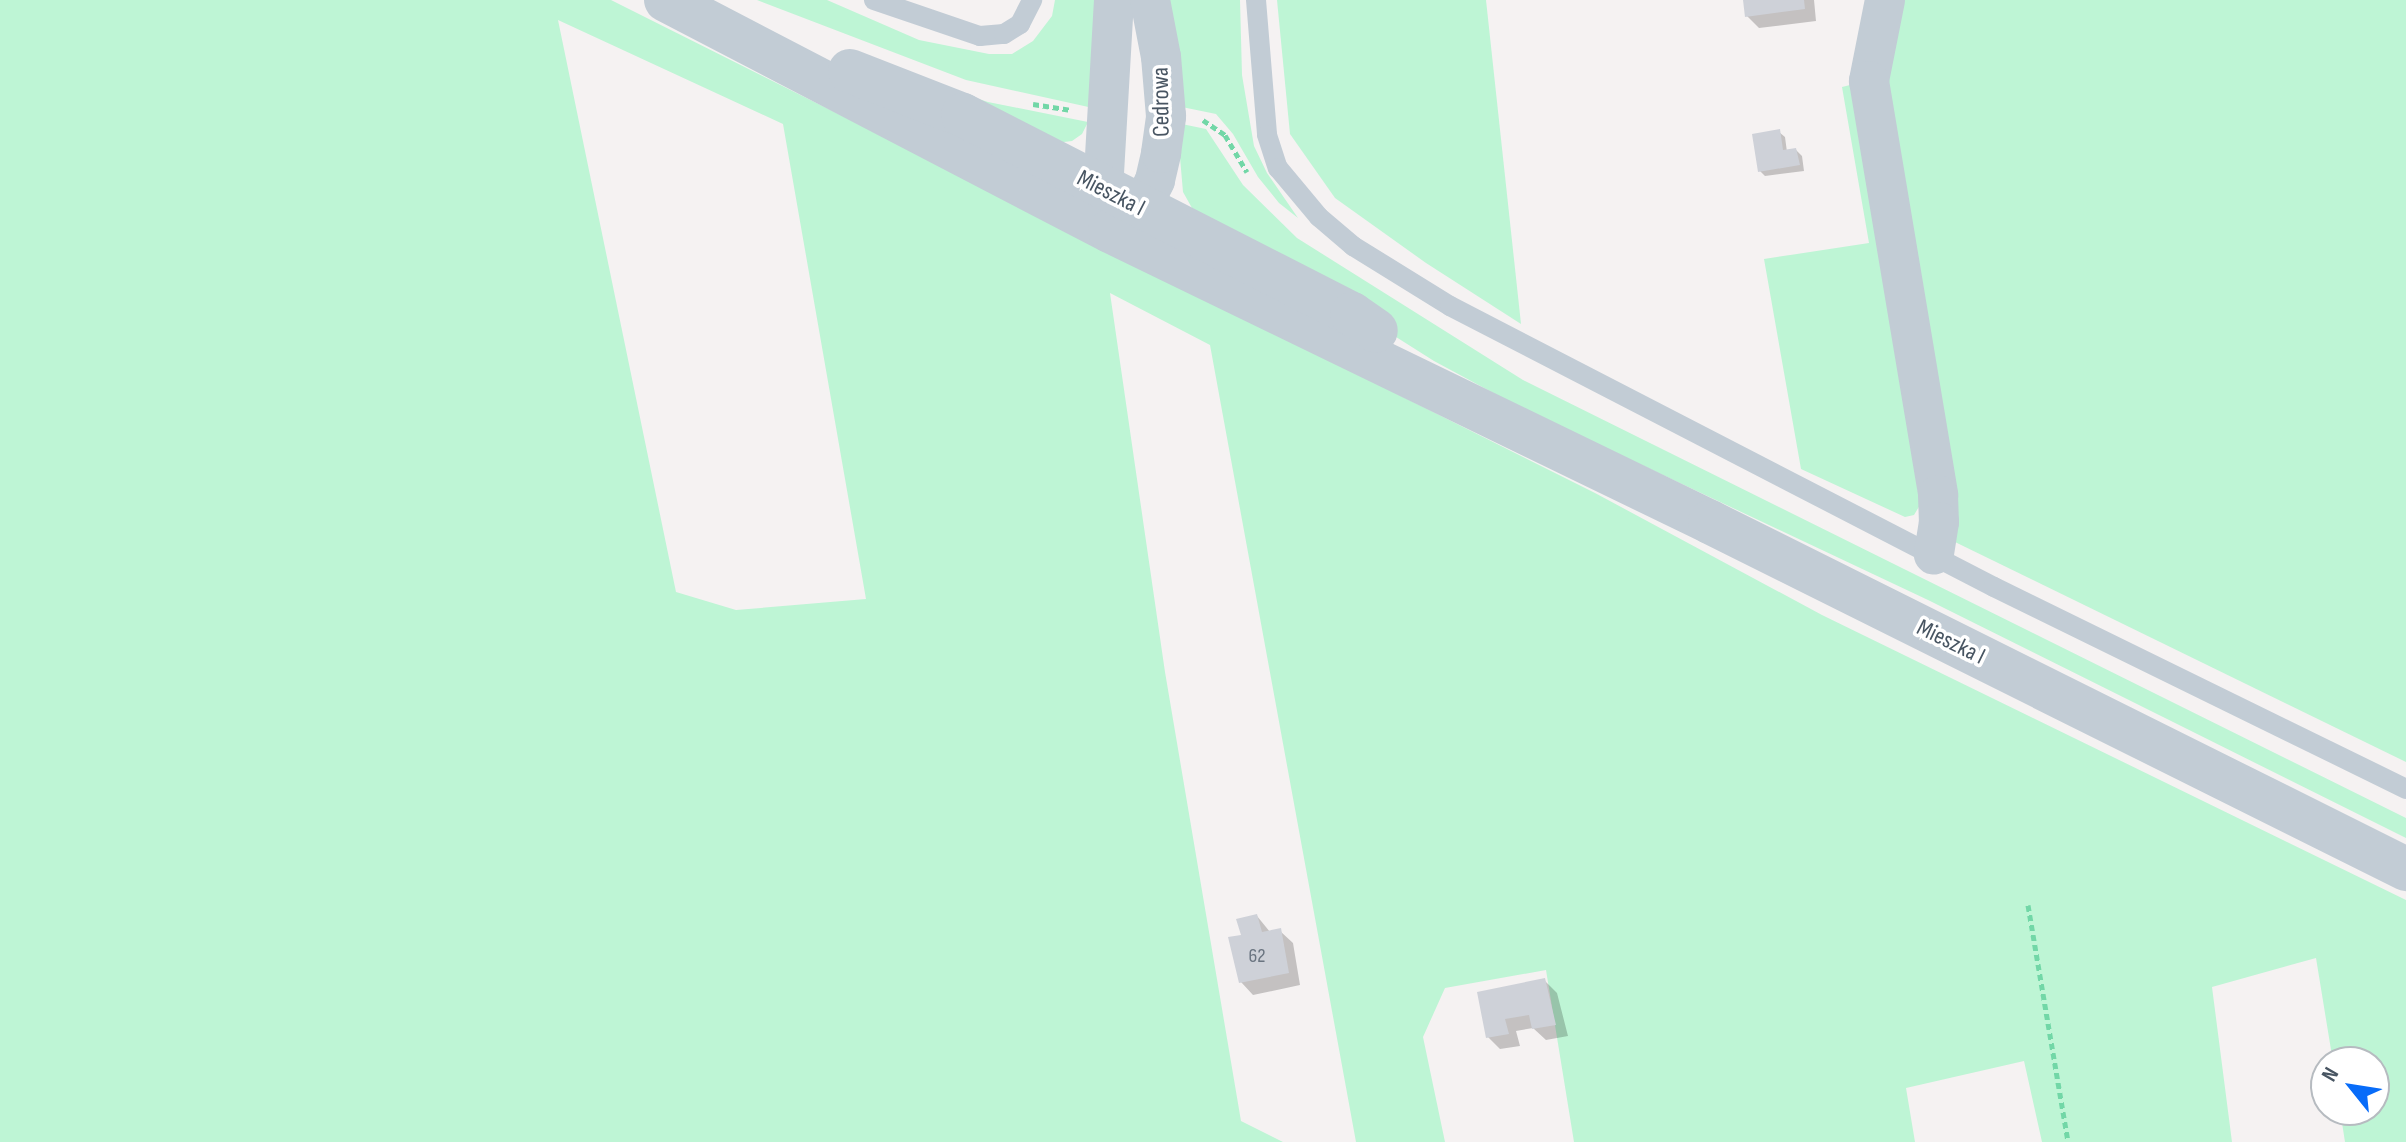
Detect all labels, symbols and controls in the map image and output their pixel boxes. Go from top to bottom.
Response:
street label: Cedrowa [1146,67,1176,137]
street label: Mieszka I [1072,164,1150,222]
street label: Mieszka I [1912,613,1990,671]
house number: 62 [1248,944,1266,968]
north arrow [2310,1046,2390,1126]
text: N [2316,1063,2345,1087]

